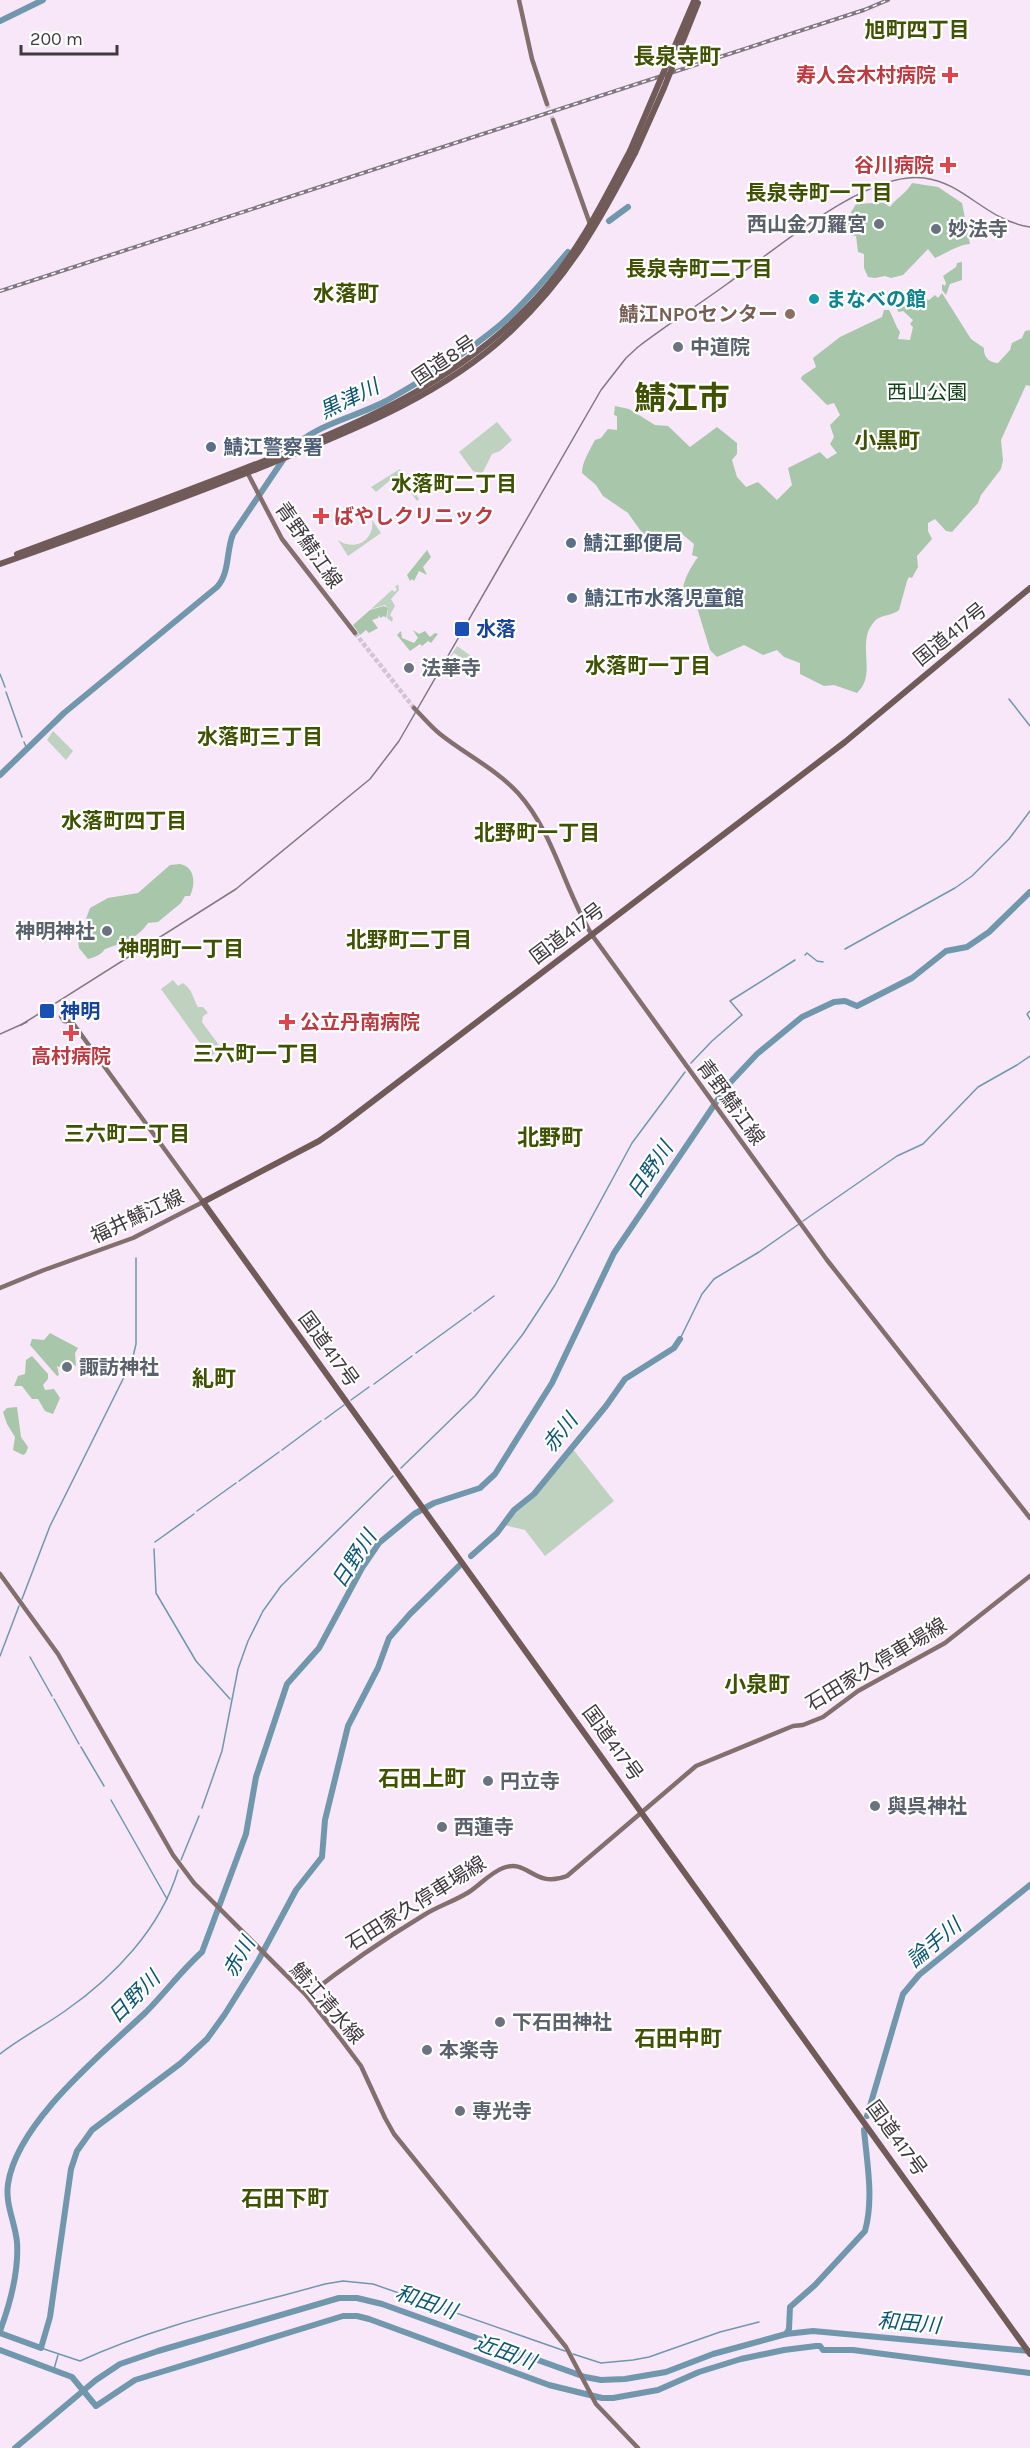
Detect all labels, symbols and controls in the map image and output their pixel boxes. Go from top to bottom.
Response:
scale bar [21,18,117,56]
district label: 旭町四丁目 [865,18,970,42]
text: 200 m [30,28,83,50]
district label: 長泉寺町 [633,44,721,70]
place label: 寿人会木村病院 [796,64,936,87]
marker: 寿人会木村病院 [941,66,959,84]
place label: 谷川病院 [854,154,934,177]
marker: 谷川病院 [939,156,957,174]
district label: 長泉寺町一丁目 [746,181,893,205]
place label: 西山金刀羅宮 [747,213,867,236]
marker: 西山金刀羅宮 [872,217,886,231]
place label: 妙法寺 [948,218,1008,241]
marker: 妙法寺 [929,222,943,236]
district label: 長泉寺町二丁目 [626,257,773,281]
district label: 水落町 [313,281,379,307]
place label: まなべの館 [826,288,926,311]
marker: まなべの館 [807,292,821,306]
place label: 鯖江NPOセンター [618,303,778,326]
marker: 鯖江NPOセンター [783,307,797,321]
street label: 国道8号 [408,331,481,390]
place label: 中道院 [690,336,750,359]
marker: 中道院 [671,340,685,354]
water label: 黒津川 [315,374,384,424]
district label: 鯖江市 [634,380,730,417]
park label: 西山公園 [887,381,967,404]
district label: 小黒町 [854,428,920,454]
place label: 鯖江警察署 [223,436,323,459]
marker: 鯖江警察署 [204,440,218,454]
district label: 水落町二丁目 [391,472,517,496]
street label: 青野鯖江線 [270,498,347,593]
place label: ばやしクリニック [334,505,494,528]
marker: ばやしクリニック [312,507,330,525]
place label: 鯖江郵便局 [583,532,683,555]
marker: 鯖江郵便局 [564,536,578,550]
place label: 鯖江市水落児童館 [584,587,744,610]
marker: 鯖江市水落児童館 [565,591,579,605]
street label: 国道417号 [909,598,991,671]
place label: 水落 [476,618,516,641]
marker: 水落 [453,620,471,638]
district label: 水落町一丁目 [585,654,711,678]
place label: 法華寺 [421,657,481,680]
marker: 法華寺 [402,661,416,675]
district label: 水落町三丁目 [197,725,323,749]
district label: 水落町四丁目 [61,809,187,833]
district label: 北野町一丁目 [474,821,600,845]
street label: 国道417号 [526,898,609,969]
place label: 神明神社 [15,920,95,943]
marker: 神明神社 [100,924,114,938]
district label: 北野町二丁目 [346,928,472,952]
district label: 神明町一丁目 [118,937,244,961]
place label: 神明 [60,1000,100,1023]
marker: 神明 [38,1002,56,1020]
place label: 公立丹南病院 [300,1011,420,1034]
marker: 公立丹南病院 [278,1013,296,1031]
marker: 高村病院 [62,1024,80,1042]
district label: 三六町一丁目 [193,1042,319,1066]
place label: 高村病院 [31,1045,111,1068]
street label: 青野鯖江線 [692,1055,769,1150]
district label: 三六町二丁目 [64,1122,190,1146]
district label: 北野町 [517,1125,583,1151]
water label: 日野川 [622,1136,679,1203]
street label: 福井鯖江線 [87,1185,187,1248]
street label: 国道417号 [294,1307,364,1391]
place label: 諏訪神社 [79,1356,159,1379]
marker: 諏訪神社 [60,1360,74,1374]
district label: 糺町 [192,1366,236,1392]
water label: 赤川 [538,1407,584,1457]
water label: 日野川 [327,1524,382,1592]
street label: 石田家久停車場線 [802,1613,951,1715]
district label: 小泉町 [724,1672,790,1698]
street label: 国道417号 [578,1701,648,1785]
district label: 石田上町 [378,1766,466,1792]
place label: 円立寺 [500,1770,560,1793]
marker: 円立寺 [481,1774,495,1788]
place label: 與呉神社 [887,1795,967,1818]
marker: 與呉神社 [868,1799,882,1813]
place label: 西蓮寺 [454,1816,514,1839]
marker: 西蓮寺 [435,1820,449,1834]
street label: 石田家久停車場線 [342,1851,490,1956]
water label: 論手川 [902,1912,967,1972]
water label: 赤川 [218,1931,261,1981]
street label: 鯖江清水線 [285,1958,368,2049]
water label: 日野川 [103,1965,166,2028]
place label: 下石田神社 [512,2011,612,2034]
marker: 下石田神社 [493,2015,507,2029]
district label: 石田中町 [634,2026,722,2052]
place label: 本楽寺 [439,2039,499,2062]
marker: 本楽寺 [420,2043,434,2057]
street label: 国道417号 [862,2096,932,2180]
place label: 専光寺 [472,2100,532,2123]
marker: 専光寺 [453,2104,467,2118]
district label: 石田下町 [241,2186,329,2212]
water label: 和田川 [392,2280,462,2324]
water label: 和田川 [877,2308,943,2338]
water label: 近田川 [471,2330,541,2375]

